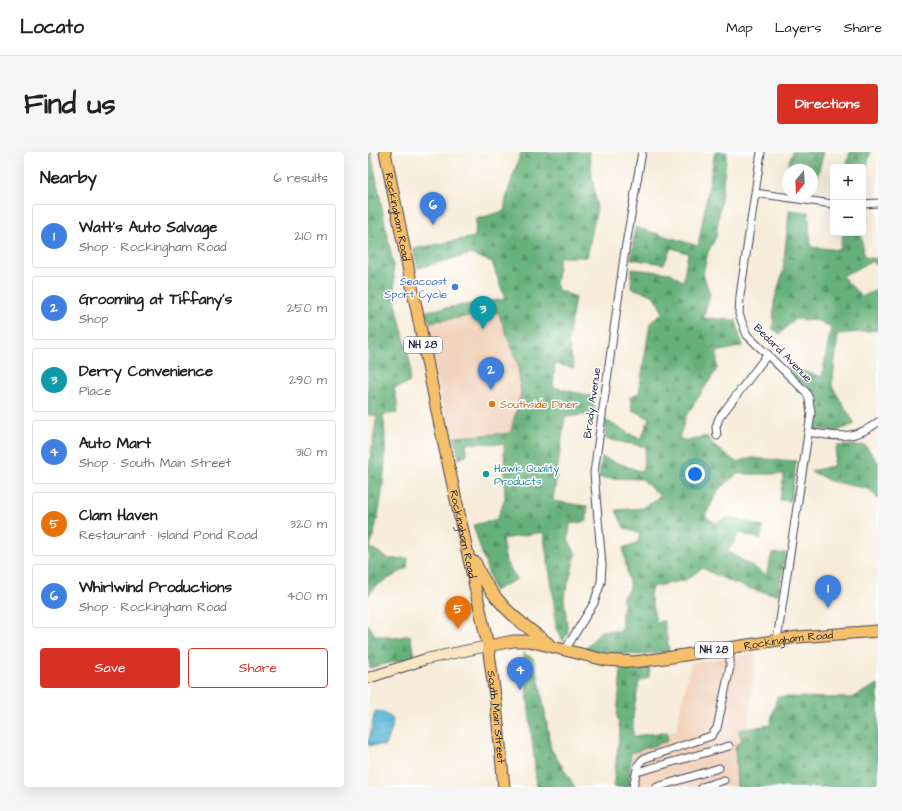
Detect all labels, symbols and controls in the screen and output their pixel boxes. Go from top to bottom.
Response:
text: Locato [20,14,84,41]
text: Map [726,18,753,38]
text: Layers [775,18,822,38]
text: Share [844,18,882,38]
button: Directions [777,84,878,124]
text: Find us [24,85,115,124]
north arrow [782,164,818,200]
map controls [830,164,866,236]
button: + [830,164,866,200]
text: Nearby [40,166,97,190]
text: 6 results [273,169,328,187]
street label: Rockingham Road [382,171,414,263]
pin: 6 [420,192,446,225]
button: − [830,200,866,236]
text: Watt's Auto Salvage [79,217,217,238]
text: 1 [53,227,55,245]
text: 210 m [294,227,327,245]
text: Shop · Rockingham Road [79,238,227,256]
place label: Seacoast Sport Cycle [384,274,448,303]
marker: Seacoast Sport Cycle [450,282,460,292]
text: Grooming at Tiffany's [79,289,232,310]
pin: 3 [470,296,496,329]
text: 2 [50,299,58,317]
text: 250 m [287,299,327,317]
text: Shop [79,310,108,328]
street label: Bedard Avenue [751,321,816,386]
road number: NH 28 [404,337,442,353]
pin: 2 [478,357,504,390]
text: Derry Convenience [79,361,213,382]
street label: Brady Avenue [580,367,605,439]
text: 3 [51,371,57,389]
text: 290 m [289,371,327,389]
text: Place [79,382,111,400]
place label: Southside Diner [500,397,578,412]
marker: Southside Diner [487,399,497,409]
text: Auto Mart [79,433,151,454]
text: 4 [50,443,58,461]
text: 310 m [295,443,327,461]
text: Shop · South Main Street [79,454,231,472]
place label: Hawk Quality Products [494,461,559,489]
your location [685,464,705,484]
marker: Hawk Quality Products [481,469,491,479]
street label: Rockingham Road [447,488,481,580]
text: Clam Haven [79,505,157,526]
text: 5 [49,515,59,533]
text: 320 m [289,515,327,533]
text: Restaurant · Island Pond Road [79,526,257,544]
pin: 1 [815,575,841,608]
text: Whirlwind Productions [79,577,232,598]
text: 6 [50,587,58,605]
text: 400 m [286,587,327,605]
pin: 5 [445,596,471,629]
text: Shop · Rockingham Road [79,598,227,616]
street label: Rockingham Road [743,627,834,653]
road number: NH 28 [695,642,733,658]
button: Save [40,648,180,688]
button: Share [188,648,328,688]
pin: 4 [507,657,533,690]
street label: South Main Street [484,669,509,765]

